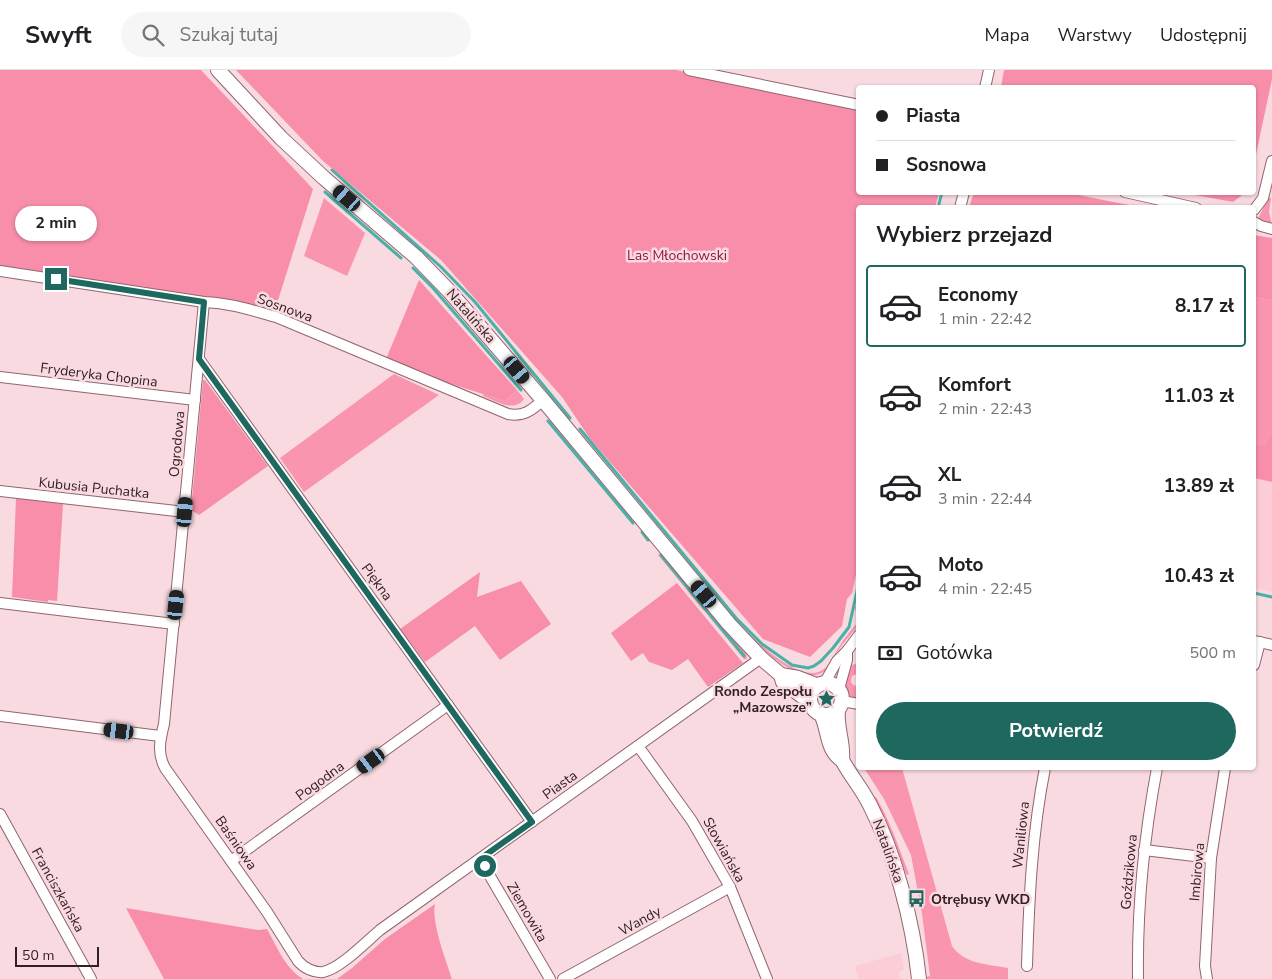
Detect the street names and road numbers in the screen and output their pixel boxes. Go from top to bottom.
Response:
street label: Natalińska [442,285,500,347]
street label: Sosnowa [255,289,315,327]
street label: Fryderyka Chopina [39,358,159,392]
street label: Ogrodowa [165,410,189,478]
street label: Kubusia Puchatka [38,473,150,503]
street label: Piękna [357,559,397,605]
street label: Pogodna [292,757,348,805]
street label: Piasta [539,766,581,804]
street label: Waniliowa [1008,801,1034,869]
street label: Baśniowa [211,812,261,874]
street label: Słowiańska [698,814,750,886]
street label: Natalińska [868,816,908,886]
street label: Goździkowa [1116,833,1142,911]
street label: Imbirowa [1185,842,1209,902]
street label: Franciszkańska [27,844,89,936]
street label: Ziemowita [502,879,552,945]
street label: Wandy [616,901,665,940]

